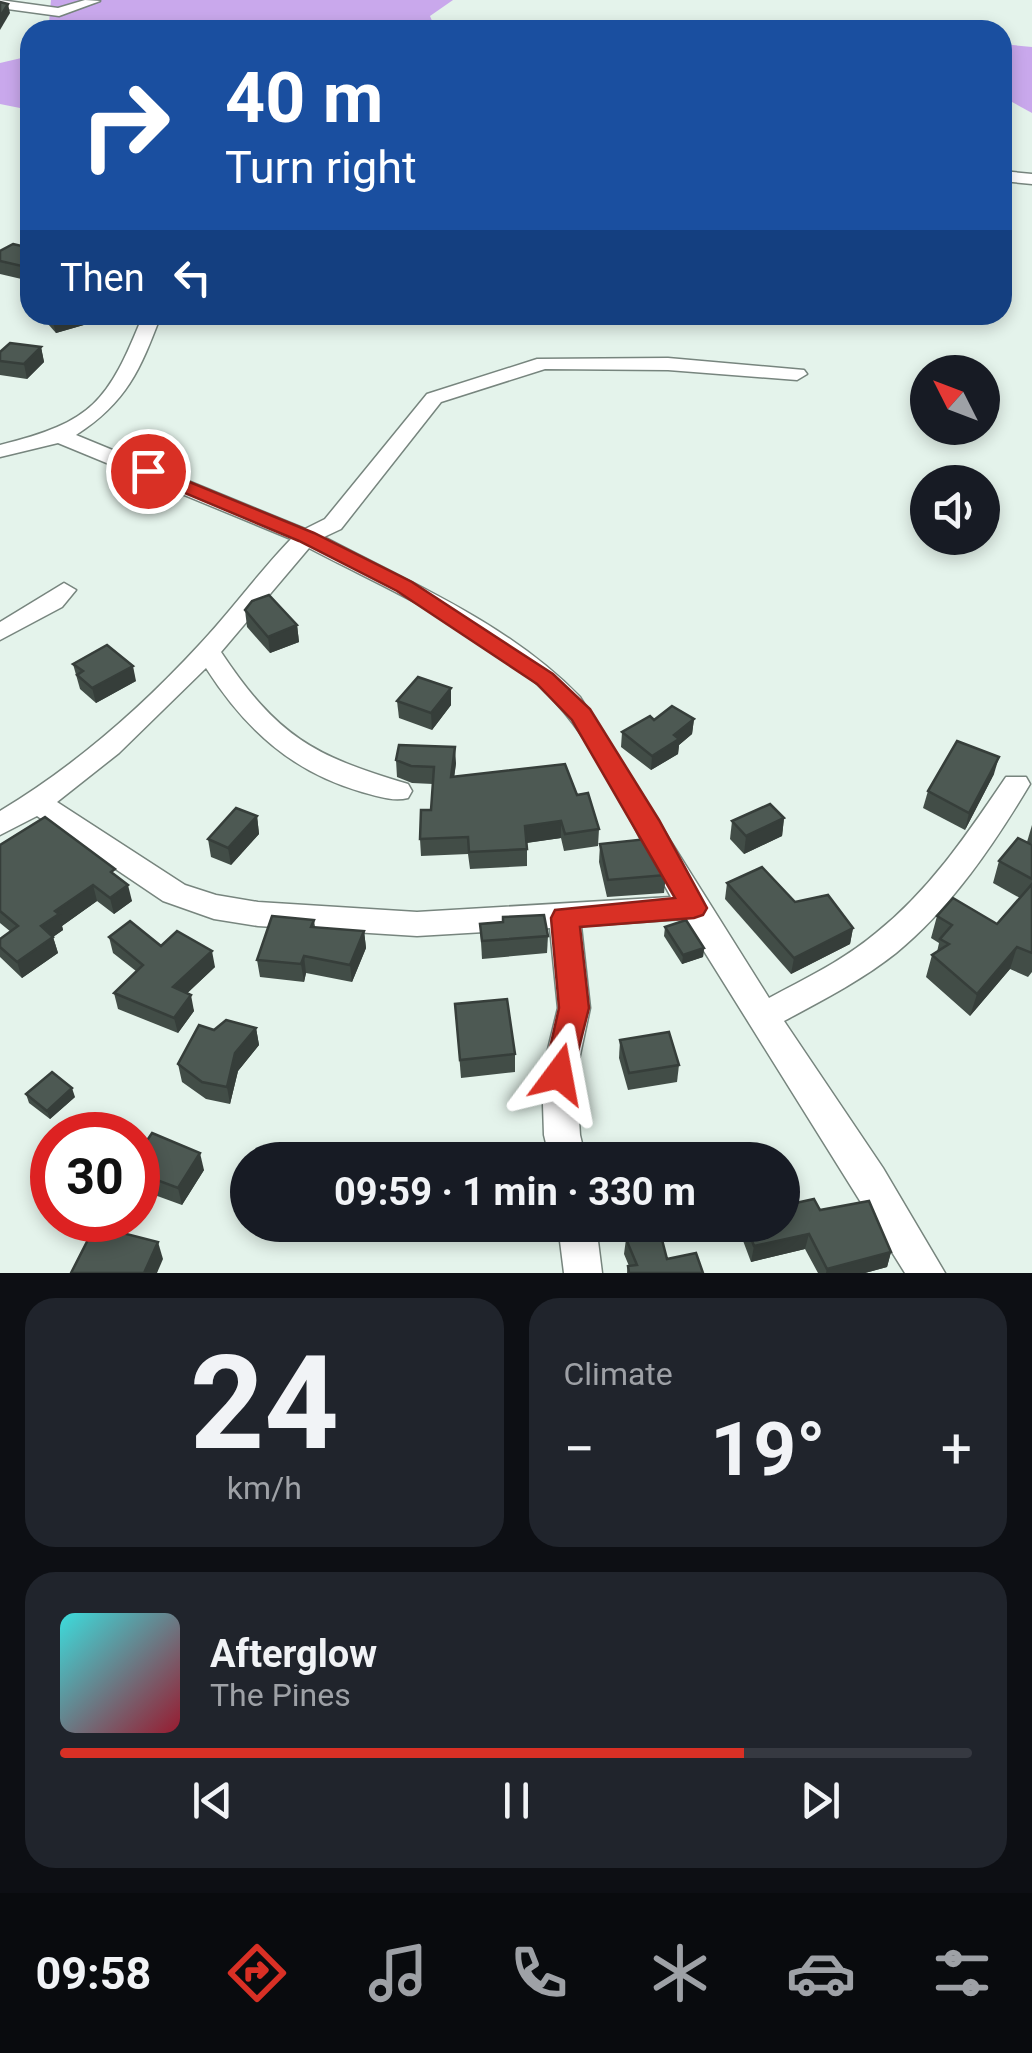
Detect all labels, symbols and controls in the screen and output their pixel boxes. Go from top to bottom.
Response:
text: 40 m [225,57,383,139]
icon: right [60,60,190,190]
text: Turn right [225,141,417,194]
icon: left [165,250,220,305]
text: Then [60,256,145,300]
north arrow [910,355,1000,445]
map controls [910,355,1000,555]
pin [106,429,191,514]
icon: arrive [121,444,176,499]
button: sound [910,465,1000,555]
position arrow [507,1022,611,1126]
speed limit sign: 30 [30,1112,160,1242]
text: 09:59 · 1 min · 330 m [334,1170,696,1214]
text: 24 [190,1327,339,1480]
text: Climate [564,1355,673,1393]
text: 19° [710,1405,826,1493]
text: − [564,1417,595,1481]
text: + [941,1417,972,1481]
text: km/h [227,1469,302,1507]
text: Afterglow [210,1632,377,1676]
text: The Pines [210,1676,351,1714]
icon: previous [185,1773,240,1828]
icon: pause [489,1773,544,1828]
icon: next [793,1773,848,1828]
icon: directions [222,1938,292,2008]
icon: music [363,1938,433,2008]
icon: phone [504,1938,574,2008]
icon: climate [645,1938,715,2008]
icon: car [786,1938,856,2008]
icon: filters [927,1938,997,2008]
text: 09:58 [35,1947,151,2000]

